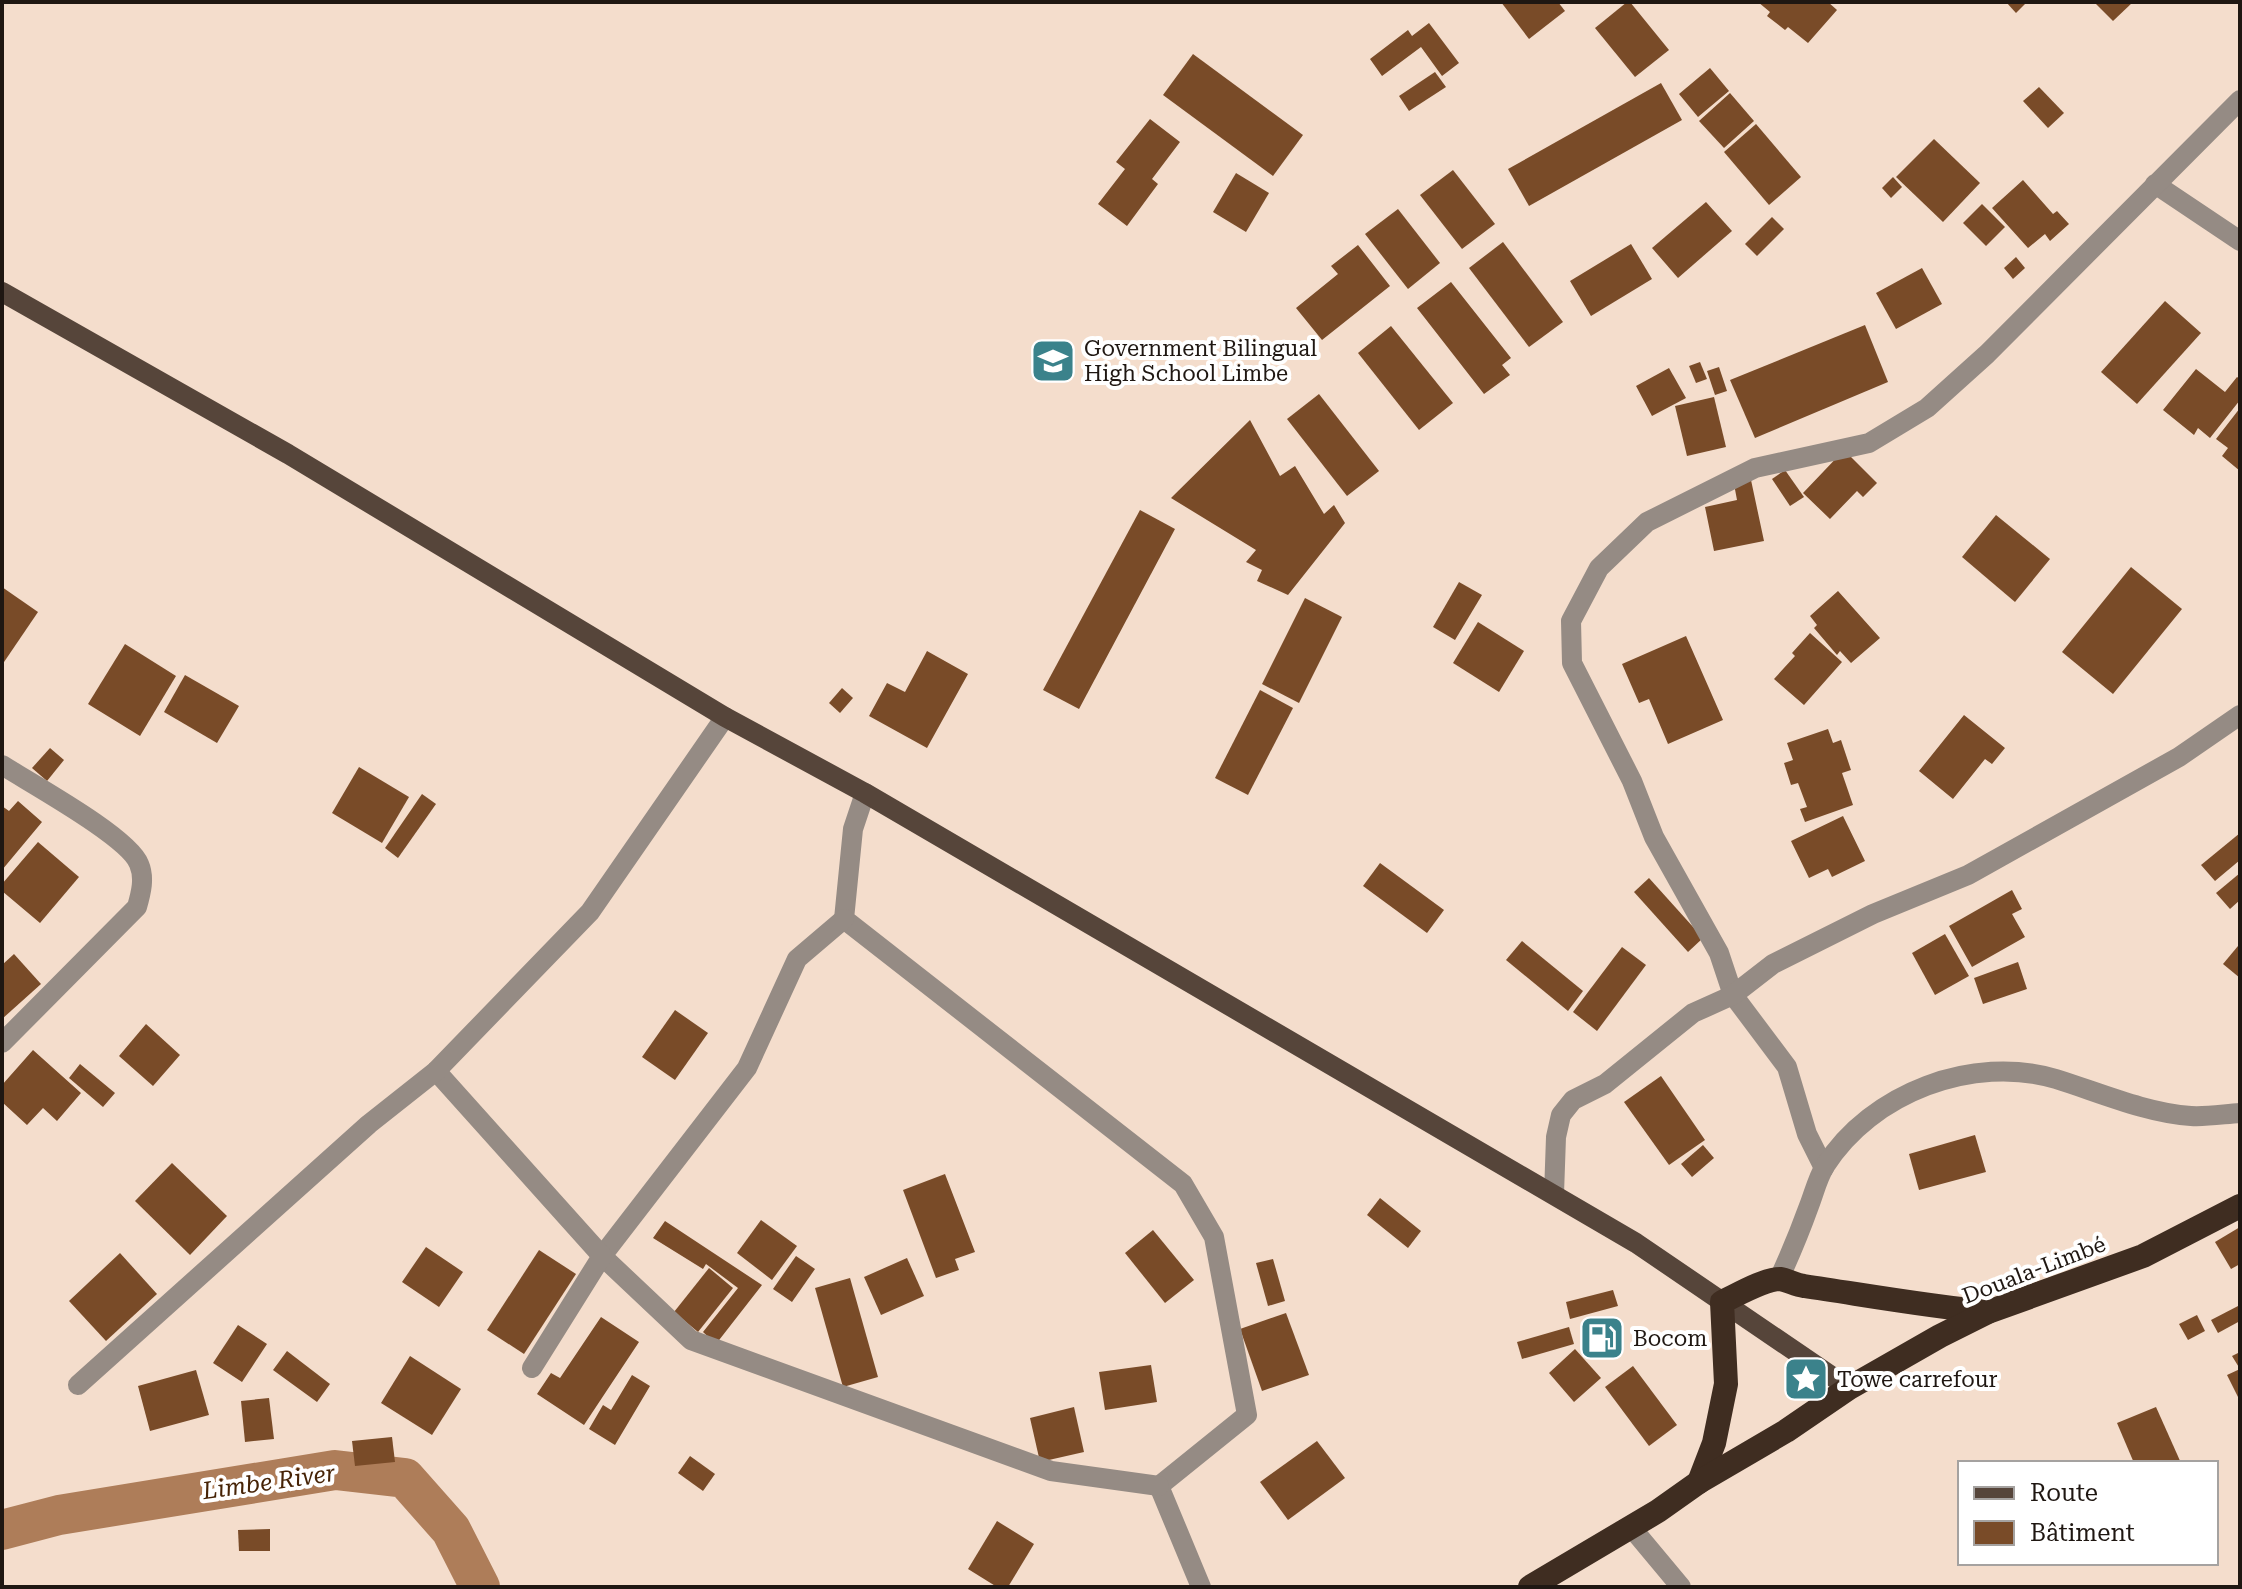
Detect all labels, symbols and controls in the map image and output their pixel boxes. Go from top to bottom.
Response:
place label: Government Bilingual High School Limbe [1084,336,1317,386]
school or university icon: Government Bilingual High School Limbe [1029,337,1077,385]
street label: Douala-Limbé [1959,1231,2109,1309]
fuel station icon: Bocom [1578,1314,1626,1362]
place label: Bocom [1633,1326,1707,1351]
place icon: Towe carrefour [1782,1355,1830,1403]
place label: Towe carrefour [1837,1367,1998,1392]
water label: Limbe River [200,1459,337,1505]
legend [1958,1461,2218,1565]
text: Route [2030,1479,2098,1507]
text: Bâtiment [2030,1519,2135,1547]

